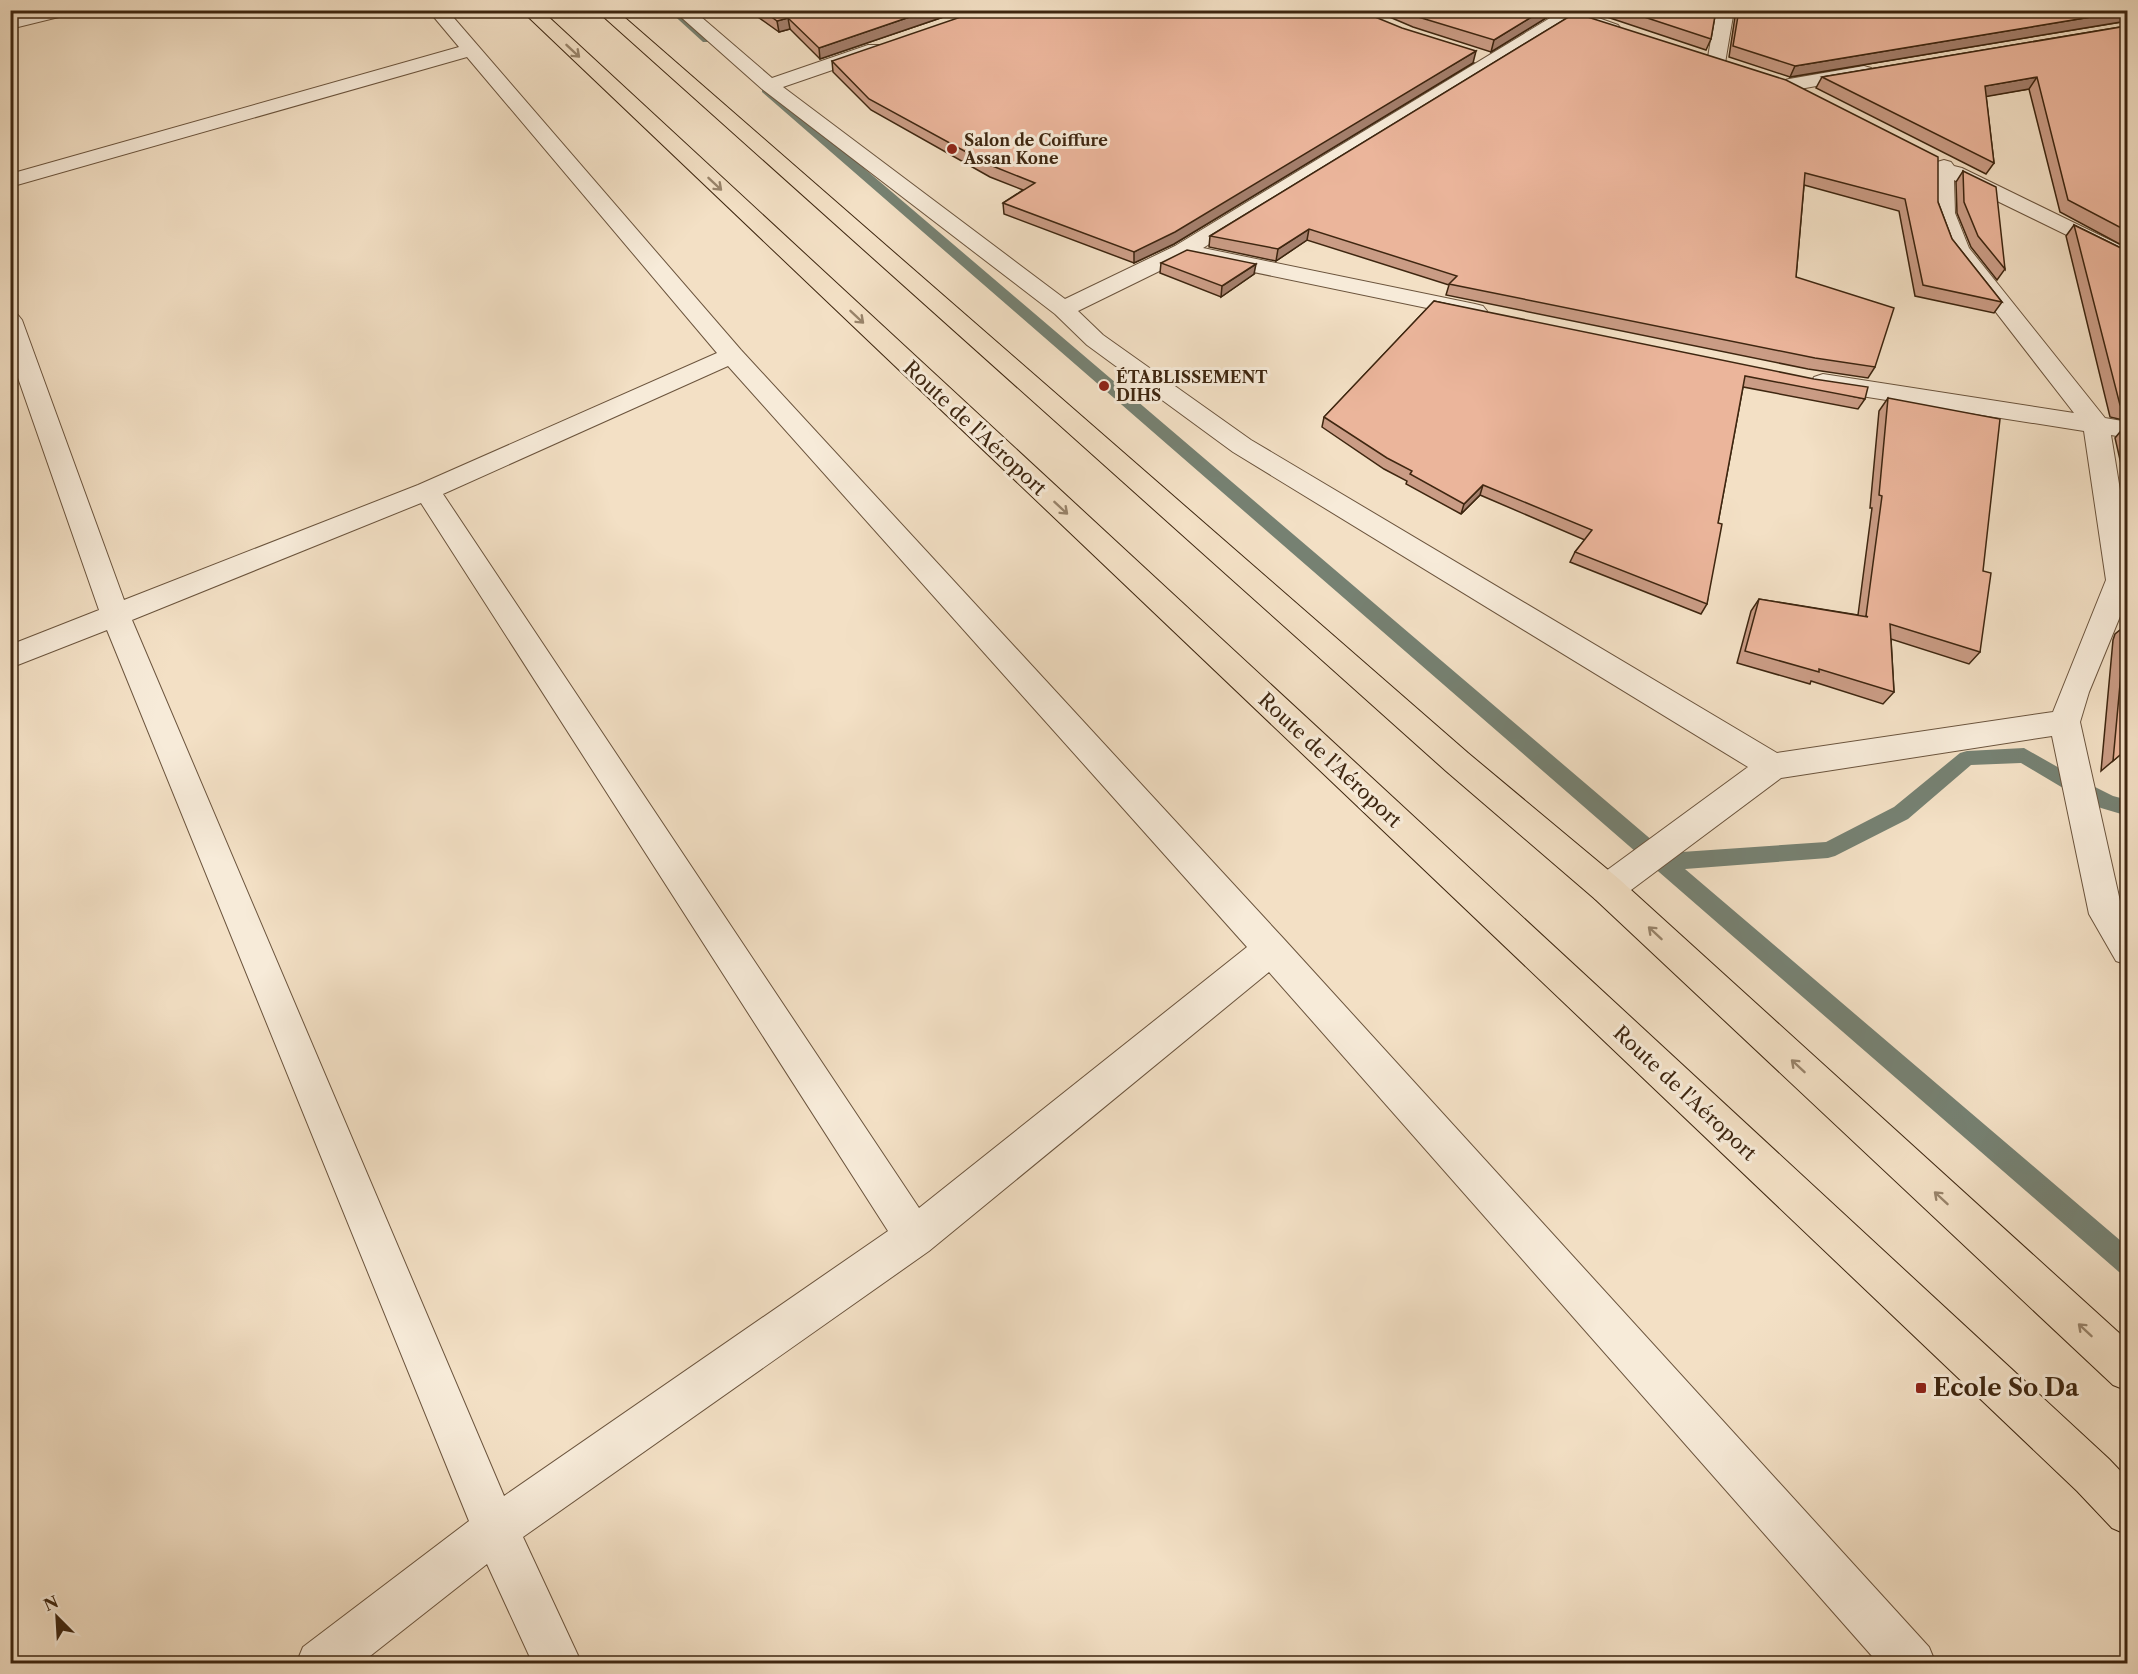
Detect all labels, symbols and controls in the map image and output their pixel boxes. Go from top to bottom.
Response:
one-way arrow [565,43,580,58]
place label: Salon de Coiffure Assan Kone [963,130,1108,168]
marker: Salon de Coiffure Assan Kone [945,142,959,156]
one-way arrow [707,177,722,191]
one-way arrow [850,310,865,324]
street label: Route de l'Aéroport [899,356,1051,500]
place label: ÉTABLISSEMENT DIHS [1116,367,1268,405]
marker: ÉTABLISSEMENT DIHS [1097,379,1111,393]
one-way arrow [1053,501,1068,515]
street label: Route de l'Aéroport [1254,688,1406,832]
one-way arrow [1648,927,1663,941]
street label: Route de l'Aéroport [1609,1021,1761,1165]
one-way arrow [1791,1059,1806,1073]
one-way arrow [1934,1191,1949,1205]
one-way arrow [2077,1323,2092,1337]
place label: Ecole So Da [1933,1373,2080,1402]
marker: Ecole So Da [1914,1381,1928,1395]
north arrow [27,1587,87,1647]
text: N [40,1591,61,1615]

